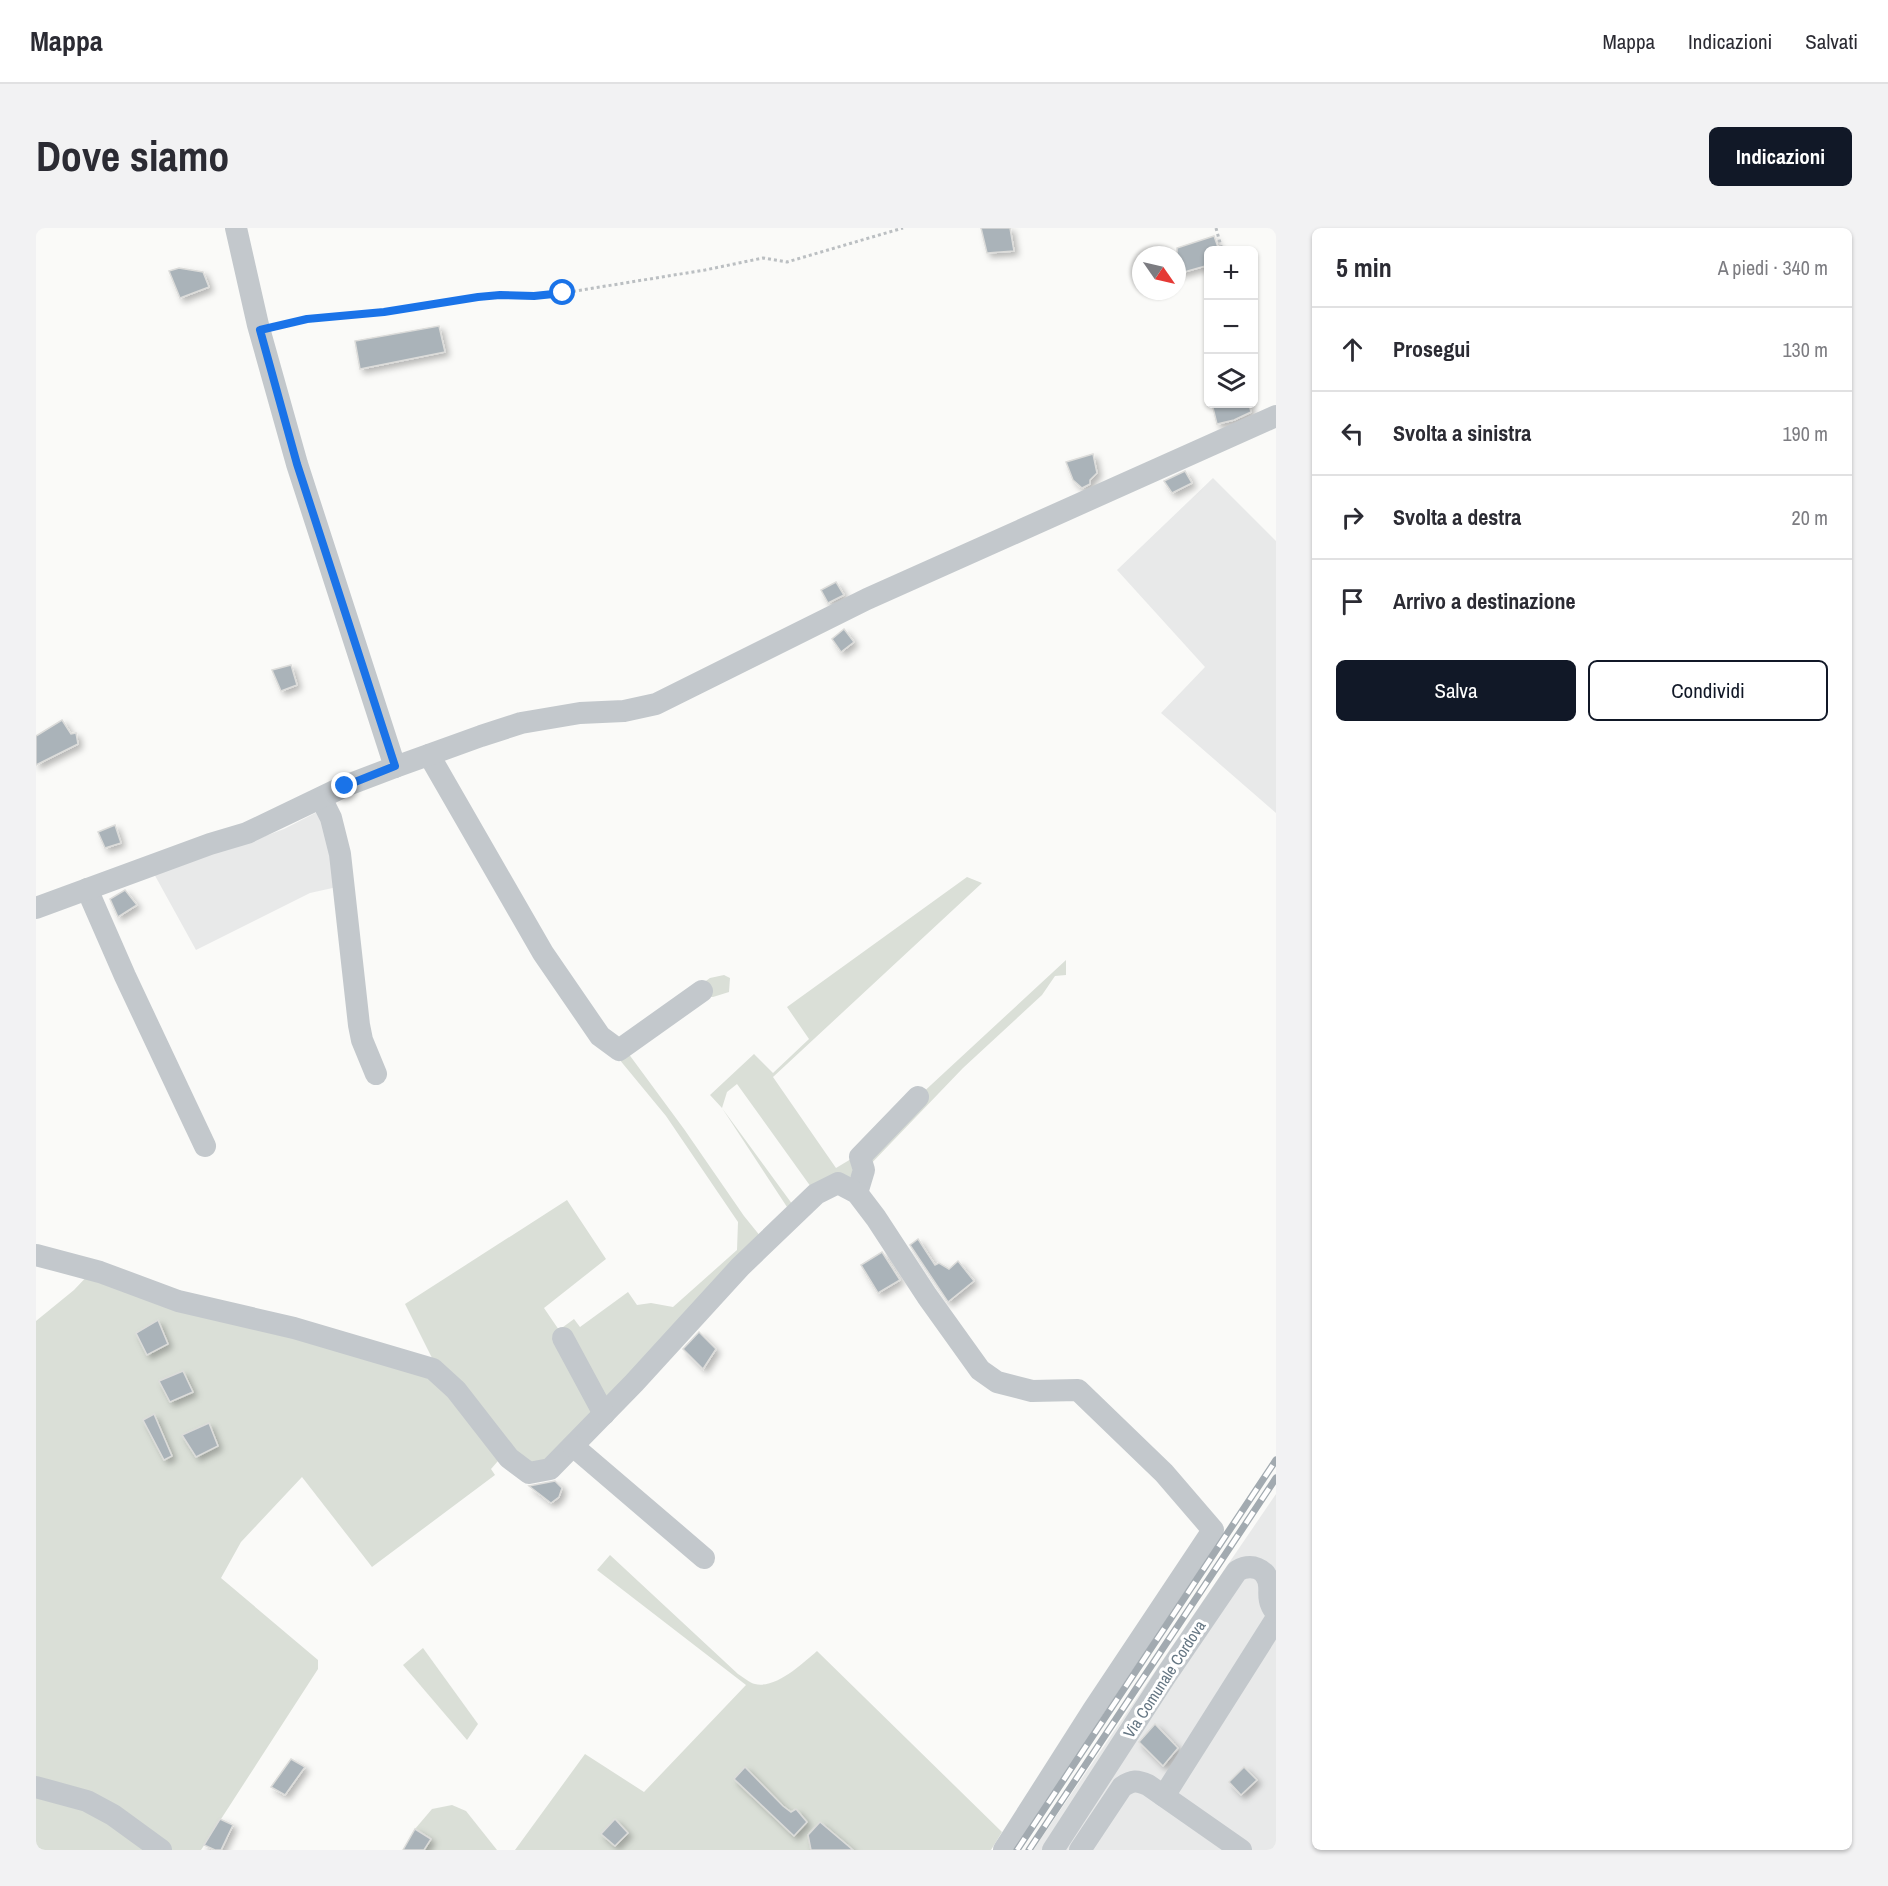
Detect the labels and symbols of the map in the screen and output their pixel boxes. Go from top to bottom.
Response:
north arrow [1132,246,1186,300]
route start [549,279,575,305]
route end [331,772,357,798]
street label: Via Comunale Cordova [1118,1615,1211,1742]

